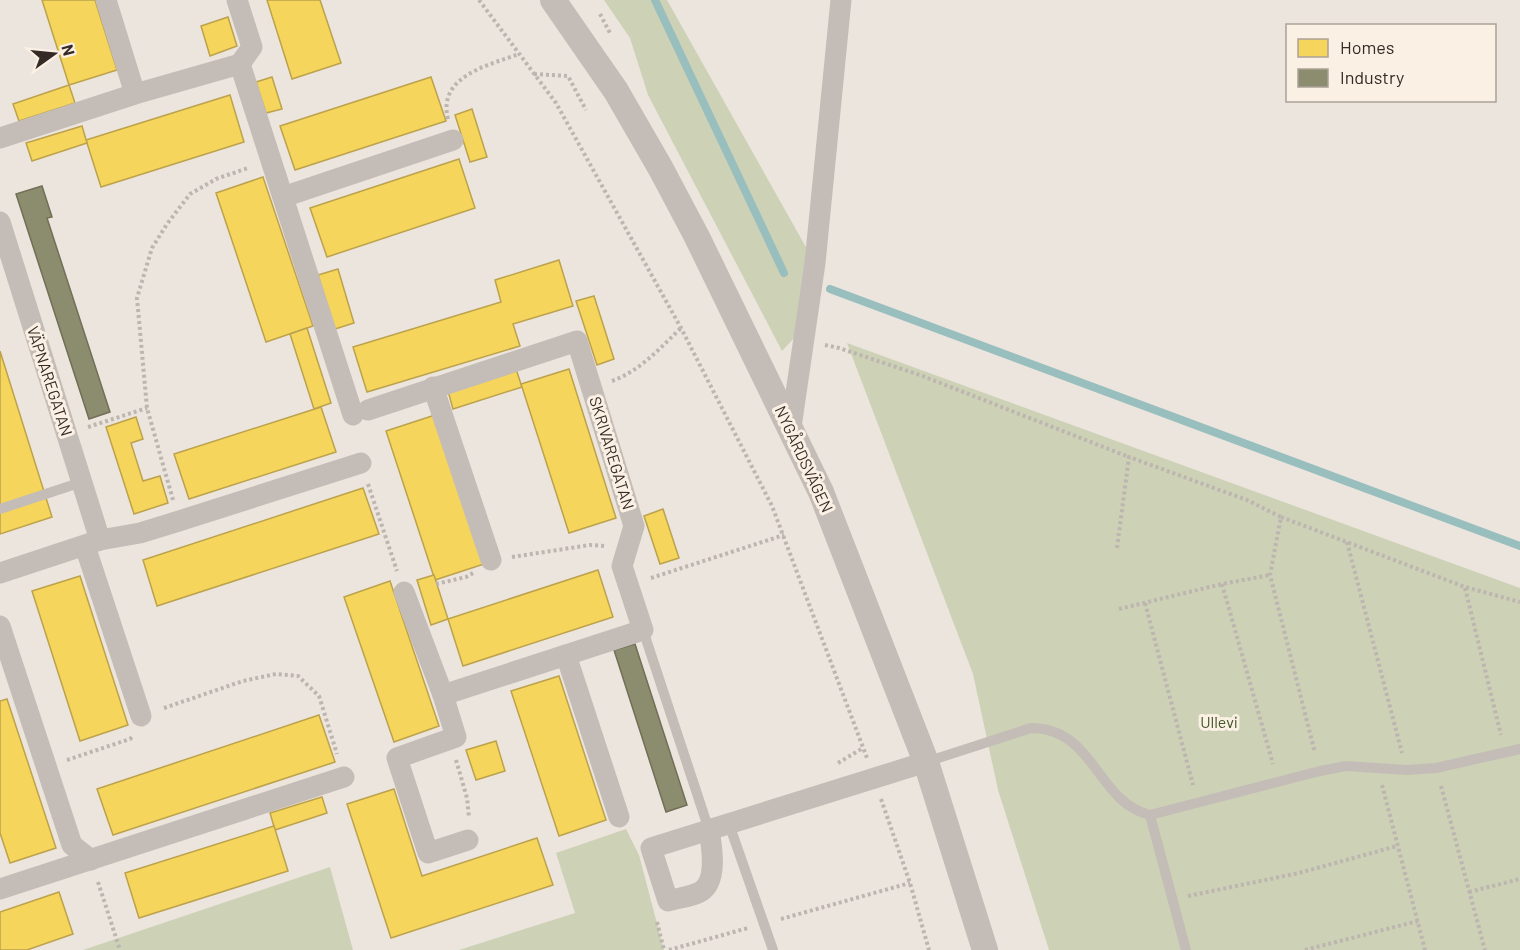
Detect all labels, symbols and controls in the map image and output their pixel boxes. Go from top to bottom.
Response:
north arrow [24,24,84,84]
legend [1286,24,1496,102]
text: Homes [1340,36,1394,58]
text: N [58,42,80,58]
text: Industry [1340,66,1404,88]
street label: VÄPNAREGATAN [24,324,77,438]
street label: SKRIVAREGATAN [586,394,639,512]
street label: NYGÅRDSVÄGEN [771,402,837,515]
park label: Ullevi [1200,712,1238,731]

